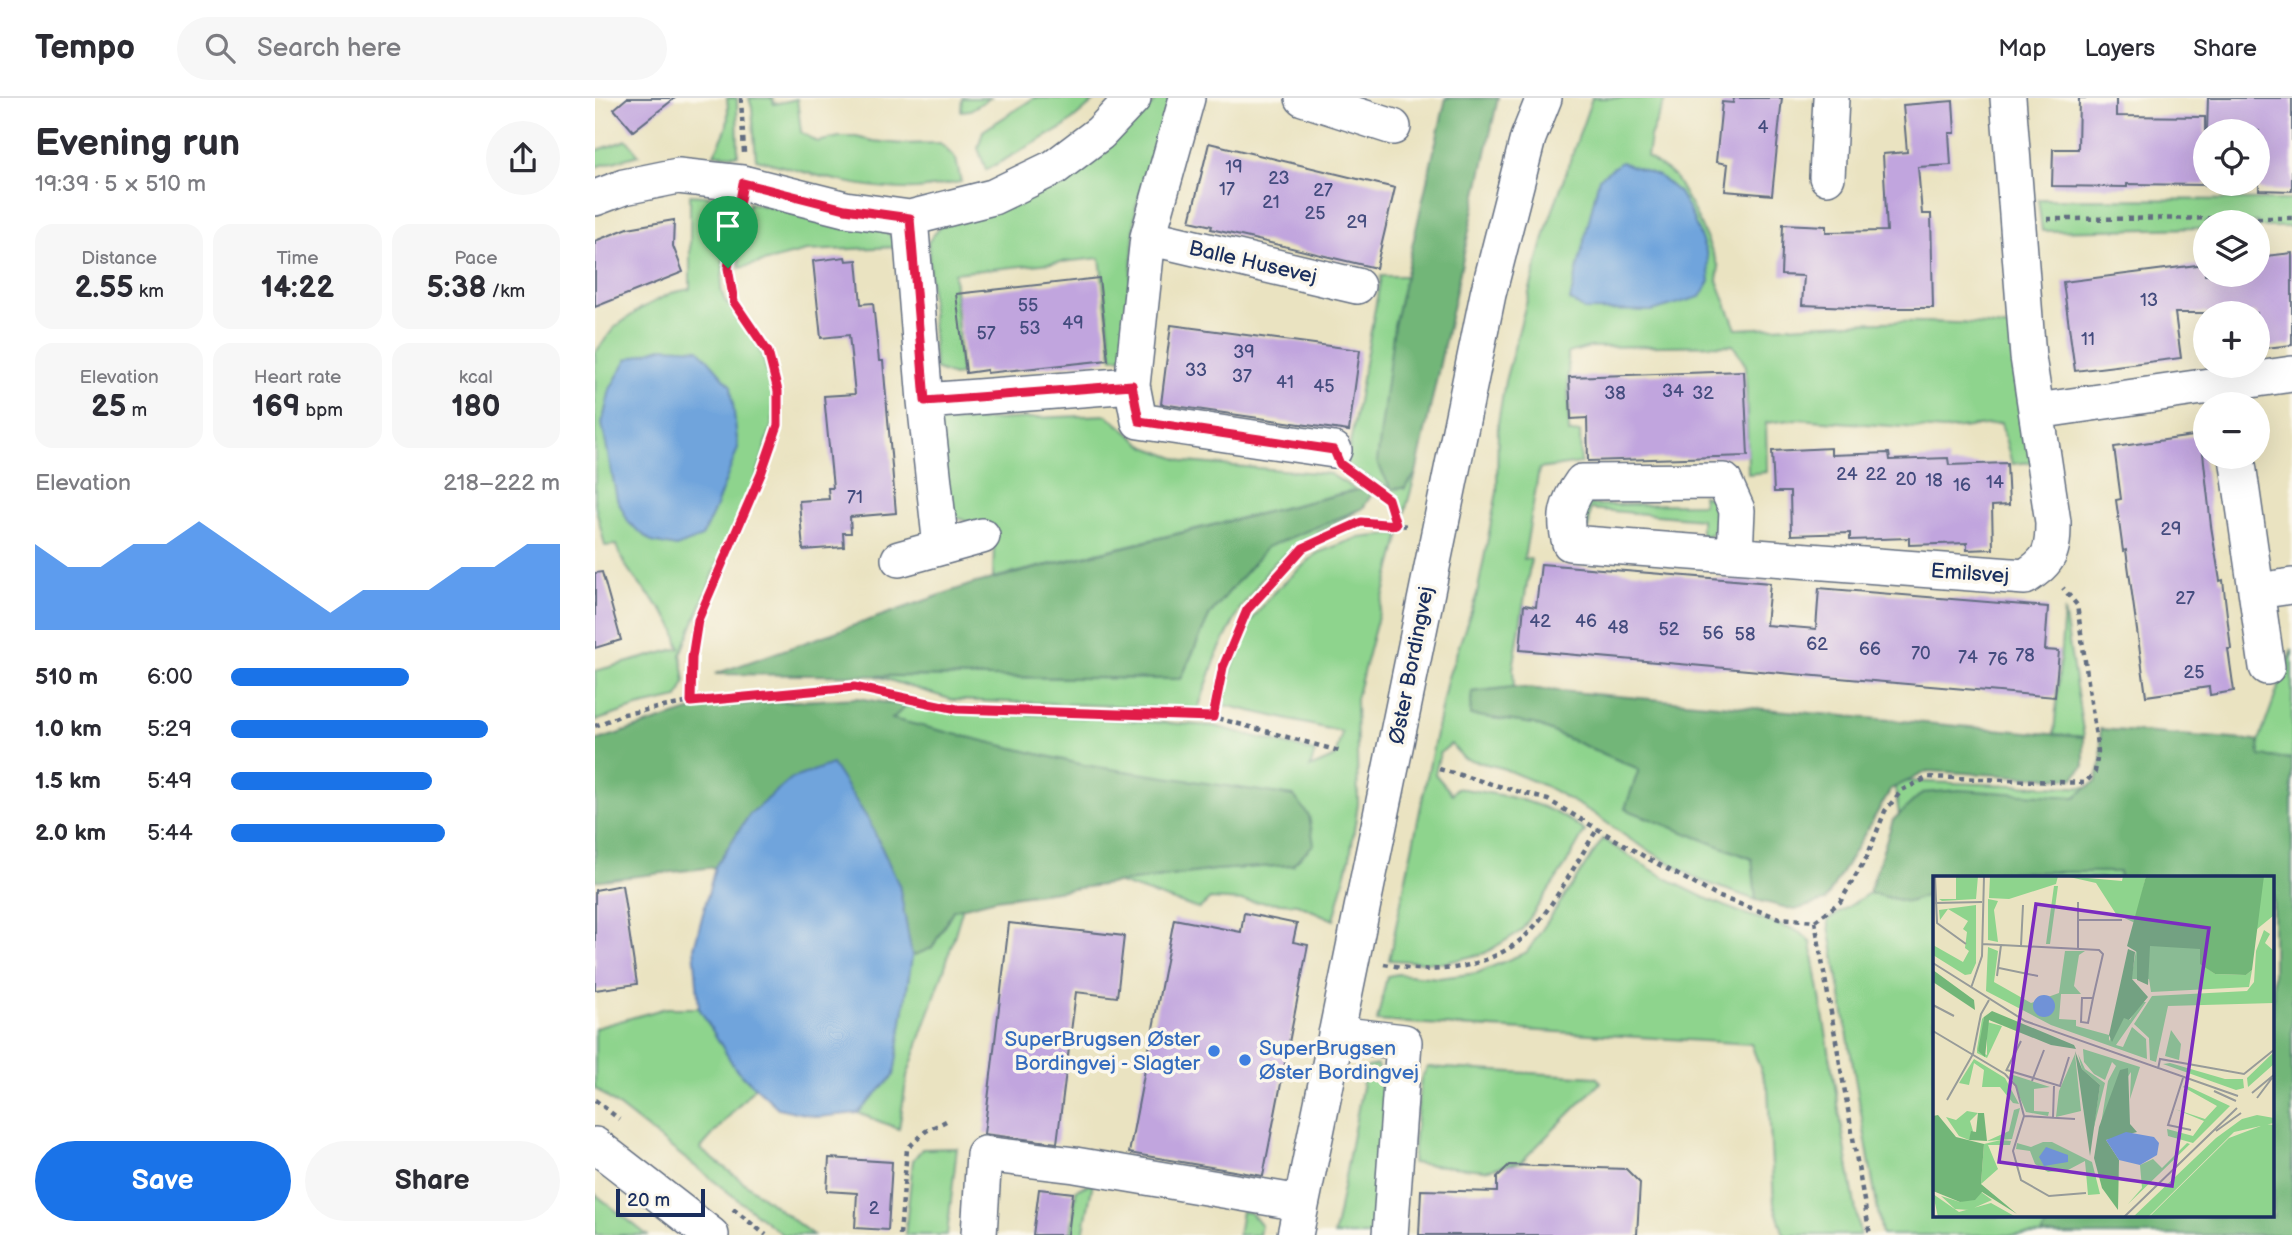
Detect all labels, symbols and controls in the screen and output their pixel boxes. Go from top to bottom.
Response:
search box [177,17,667,80]
text: Tempo [35,28,135,68]
icon: search [201,29,239,67]
text: Search here [257,33,401,64]
text: Map [1998,34,2046,63]
text: Layers [2084,34,2155,63]
text: Share [2193,34,2257,63]
house number: 4 [1758,117,1769,138]
map controls [2193,119,2270,469]
button: locate [2193,119,2270,196]
text: Evening run [35,121,240,166]
button: share [486,121,560,195]
house number: 19 [1225,157,1243,178]
house number: 23 [1268,168,1290,189]
text: 19:39 · 5 × 510 m [35,170,206,198]
house number: 17 [1219,179,1235,200]
house number: 27 [1313,180,1333,201]
house number: 21 [1262,192,1280,213]
pin [698,196,758,268]
house number: 25 [1305,203,1325,224]
icon: arrive [709,207,747,245]
button: layers [2193,210,2270,287]
house number: 29 [1346,212,1368,233]
street label: Balle Husevej [1186,236,1319,289]
text: Distance [81,247,157,270]
text: Time [276,247,319,270]
text: Pace [454,247,497,270]
text: 2.55 [74,270,134,306]
text: 14:22 [261,270,334,306]
text: 5:38 [426,270,486,306]
text: km [134,280,164,303]
text: /km [486,280,525,303]
house number: 13 [2140,290,2158,311]
house number: 55 [1018,295,1038,316]
button: + [2193,301,2270,378]
house number: 49 [1062,313,1084,334]
house number: 53 [1019,318,1041,339]
house number: 57 [976,323,996,344]
house number: 11 [2081,329,2095,350]
house number: 39 [1233,342,1255,363]
house number: 33 [1185,360,1207,381]
text: Elevation [80,366,159,389]
text: Heart rate [254,366,341,389]
text: kcal [459,366,493,389]
house number: 37 [1232,366,1252,387]
house number: 41 [1276,372,1294,393]
house number: 45 [1313,376,1335,397]
house number: 34 [1662,381,1684,402]
house number: 38 [1604,383,1626,404]
house number: 32 [1692,383,1714,404]
text: 25 [91,389,126,425]
text: 169 [252,389,300,425]
text: 180 [451,389,501,425]
button: − [2193,392,2270,469]
text: m [126,399,147,422]
text: bpm [300,399,343,422]
house number: 24 [1836,464,1858,485]
house number: 22 [1865,464,1887,485]
text: Elevation [35,469,131,497]
text: 218–222 m [443,469,560,497]
house number: 20 [1895,469,1917,490]
house number: 18 [1925,470,1943,491]
house number: 14 [1986,472,2004,493]
house number: 16 [1953,475,1971,496]
house number: 71 [847,487,863,508]
house number: 29 [2160,519,2182,540]
street label: Emilsvej [1930,558,2010,589]
street label: Øster Bordingvej [1384,584,1439,746]
house number: 27 [2175,588,2195,609]
house number: 42 [1529,611,1551,632]
house number: 46 [1575,611,1597,632]
house number: 48 [1607,617,1629,638]
house number: 52 [1659,619,1680,640]
house number: 56 [1702,623,1724,644]
house number: 58 [1735,624,1755,645]
house number: 62 [1806,634,1828,655]
house number: 66 [1859,639,1881,660]
house number: 70 [1911,643,1931,664]
house number: 78 [2015,645,2035,666]
house number: 74 [1958,647,1978,668]
house number: 76 [1988,649,2008,670]
house number: 25 [2184,662,2204,683]
text: 510 m [35,663,98,691]
text: 6:00 [147,663,193,691]
text: 1.0 km [35,715,102,743]
text: 5:29 [147,715,192,743]
text: 1.5 km [35,767,101,795]
text: 5:49 [147,767,192,795]
text: 2.0 km [35,819,106,847]
text: 5:44 [147,819,193,847]
inset map [1933,876,2275,1218]
place label: SuperBrugsen Øster Bordingvej - Slagter [1004,1027,1200,1076]
place label: SuperBrugsen Øster Bordingvej [1259,1036,1419,1085]
marker: SuperBrugsen Øster Bordingvej - Slagter [1206,1043,1222,1059]
marker: SuperBrugsen Øster Bordingvej [1237,1052,1253,1068]
button: Save [35,1141,291,1221]
button: Share [305,1141,560,1221]
scale bar [616,1186,705,1218]
text: 20 m [627,1189,670,1212]
house number: 2 [869,1198,880,1219]

